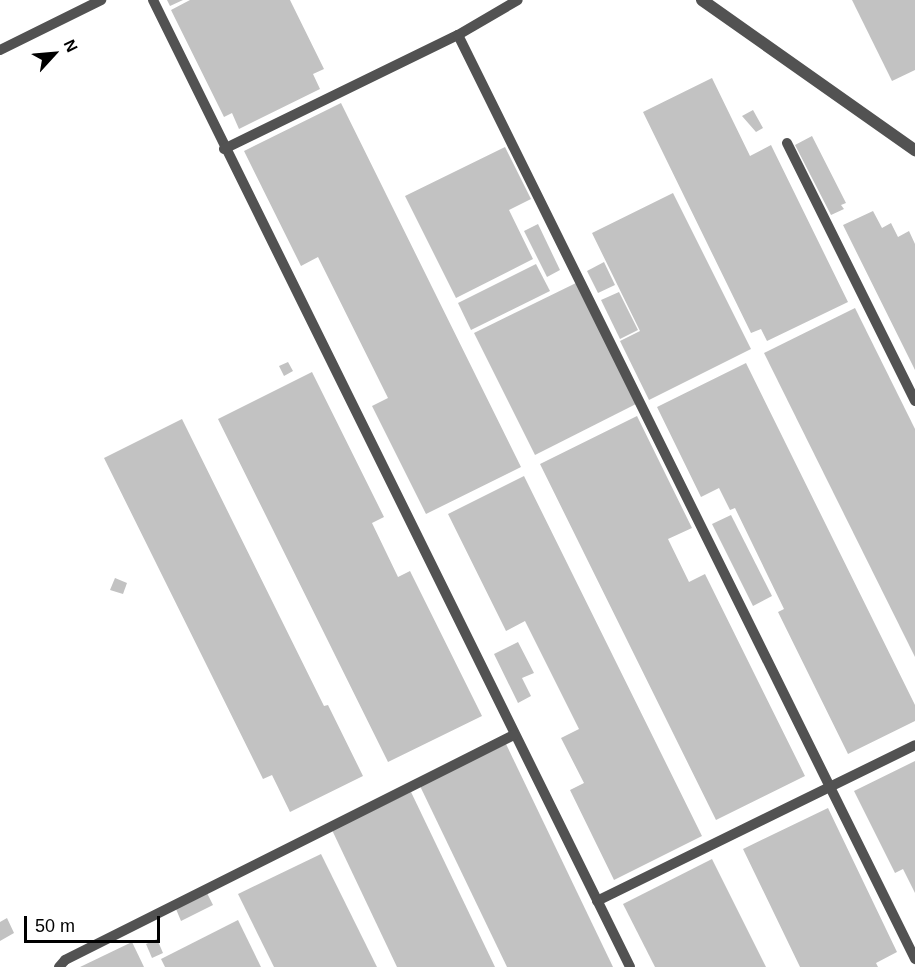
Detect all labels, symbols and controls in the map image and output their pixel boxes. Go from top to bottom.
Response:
north arrow [24,24,84,84]
text: N [60,37,81,55]
scale bar [27,904,164,942]
text: 50 m [35,916,75,936]

